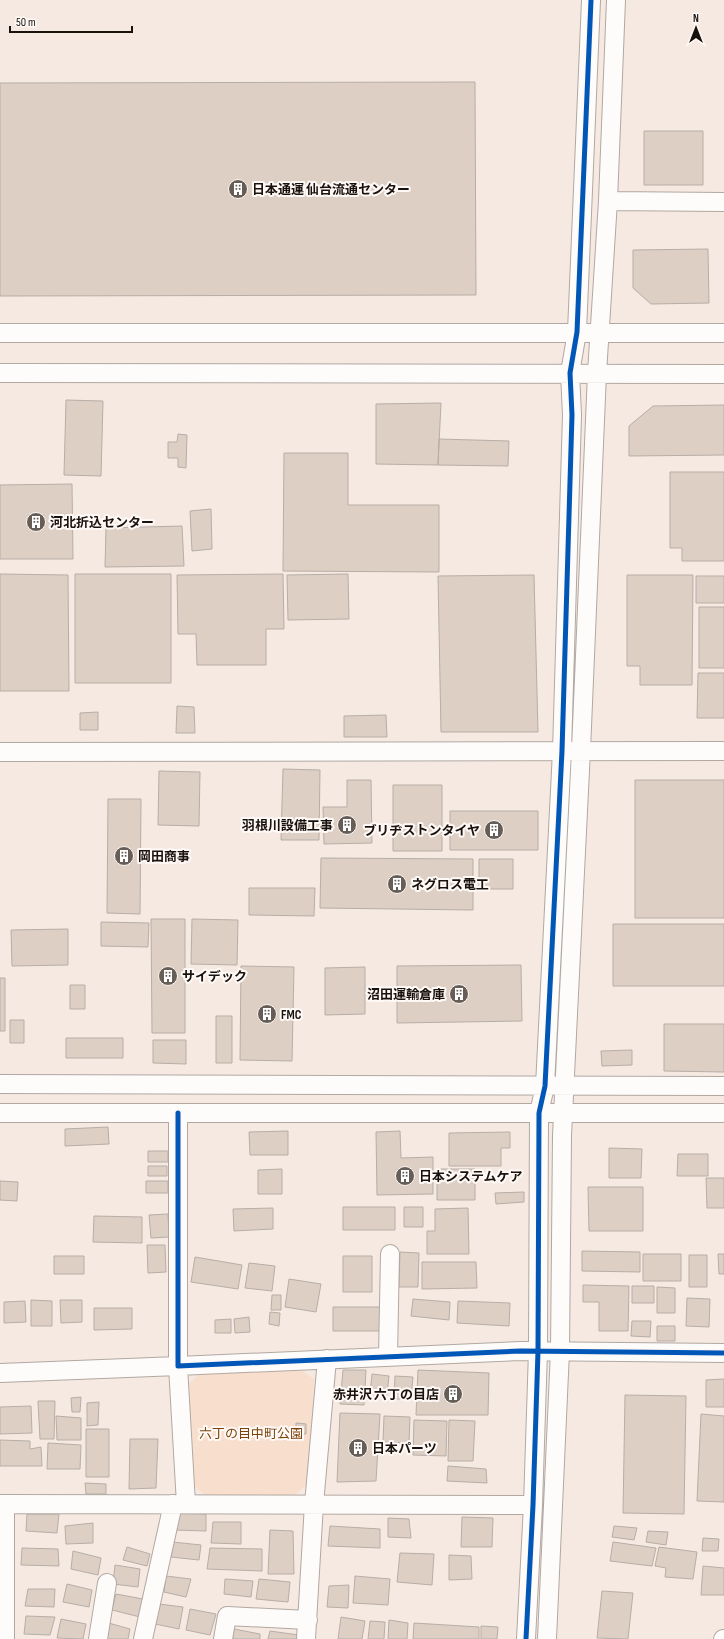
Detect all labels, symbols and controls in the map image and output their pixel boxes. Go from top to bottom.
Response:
scale bar [10,8,132,34]
north arrow [676,8,716,48]
text: N [693,12,699,25]
text: 50 m [16,15,36,30]
building icon: 日本通運 仙台流通センター [227,178,249,200]
place label: 日本通運 仙台流通センター [252,182,410,198]
building icon: 河北折込センター [25,511,47,533]
place label: 河北折込センター [50,515,154,531]
building icon: 羽根川設備工事 [336,814,358,836]
place label: 羽根川設備工事 [242,818,333,834]
building icon: ブリヂストンタイヤ [483,819,505,841]
place label: ブリヂストンタイヤ [363,823,480,839]
building icon: 岡田商事 [113,845,135,867]
place label: 岡田商事 [138,849,190,865]
building icon: ネグロス電工 [386,873,408,895]
place label: ネグロス電工 [411,877,489,893]
building icon: サイデック [157,965,179,987]
place label: サイデック [182,969,247,985]
building icon: 沼田運輸倉庫 [448,983,470,1005]
place label: 沼田運輸倉庫 [367,987,445,1003]
building icon: FMC [256,1003,278,1025]
place label: FMC [281,1007,302,1023]
building icon: 日本システムケア [394,1165,416,1187]
place label: 日本システムケア [419,1169,523,1185]
building icon: 赤井沢 六丁の目店 [442,1383,464,1405]
place label: 赤井沢 六丁の目店 [333,1387,439,1403]
park label: 六丁の目中町公園 [199,1426,303,1442]
building icon: 日本パーツ [347,1437,369,1459]
place label: 日本パーツ [372,1441,437,1457]

